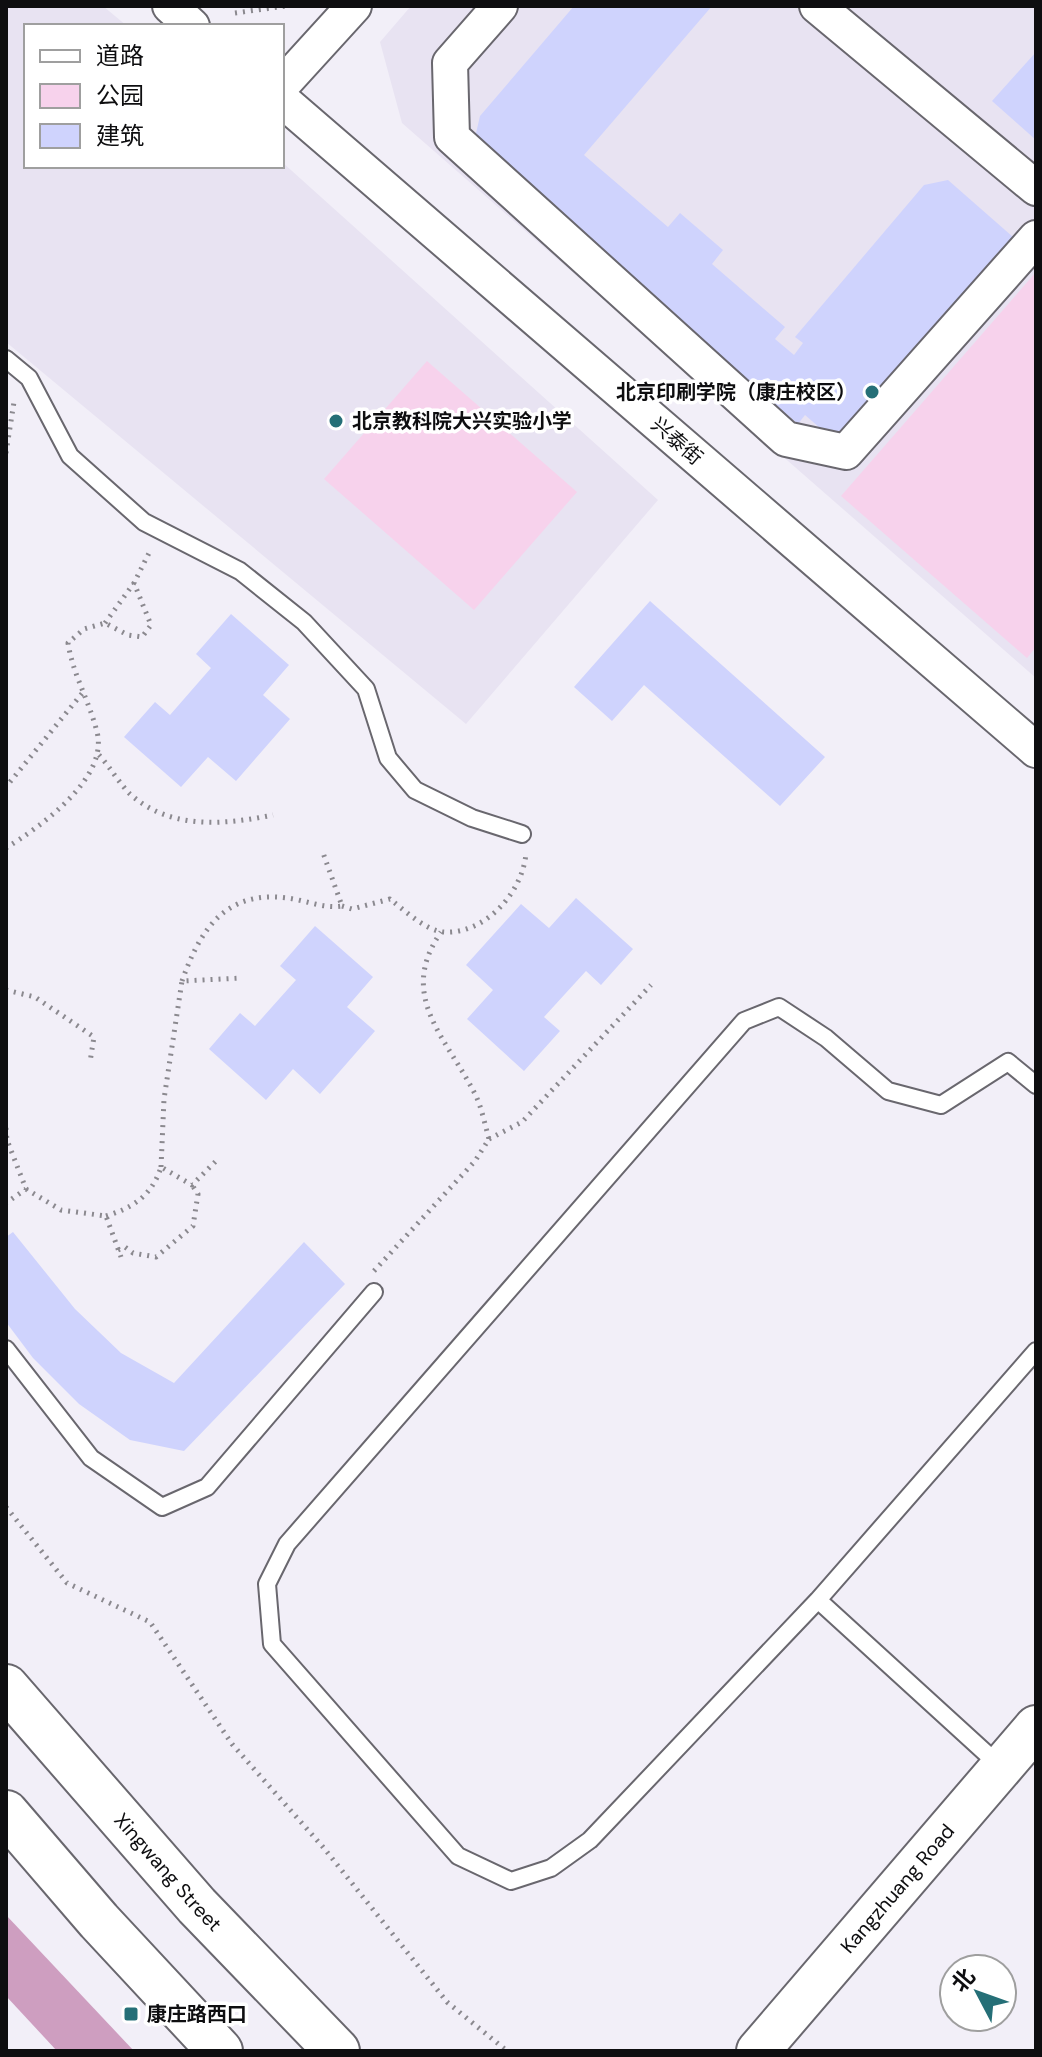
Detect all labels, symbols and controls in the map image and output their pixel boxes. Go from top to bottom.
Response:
legend [24,24,284,168]
text: 道路 [96,40,144,71]
text: 公园 [96,80,144,111]
text: 建筑 [96,120,144,151]
place label: 北京印刷学院（康庄校区） [616,379,856,405]
marker: 北京印刷学院（康庄校区） [863,383,881,401]
place label: 北京教科院大兴实验小学 [352,408,572,434]
marker: 北京教科院大兴实验小学 [327,412,345,430]
street label: 兴泰街 [646,412,708,470]
street label: Xingwang Street [109,1807,228,1937]
street label: Kangzhuang Road [835,1818,960,1959]
north arrow [938,1953,1018,2033]
text: 北 [945,1962,981,1998]
place label: 康庄路西口 [147,2001,247,2027]
marker: 康庄路西口 [122,2005,140,2023]

